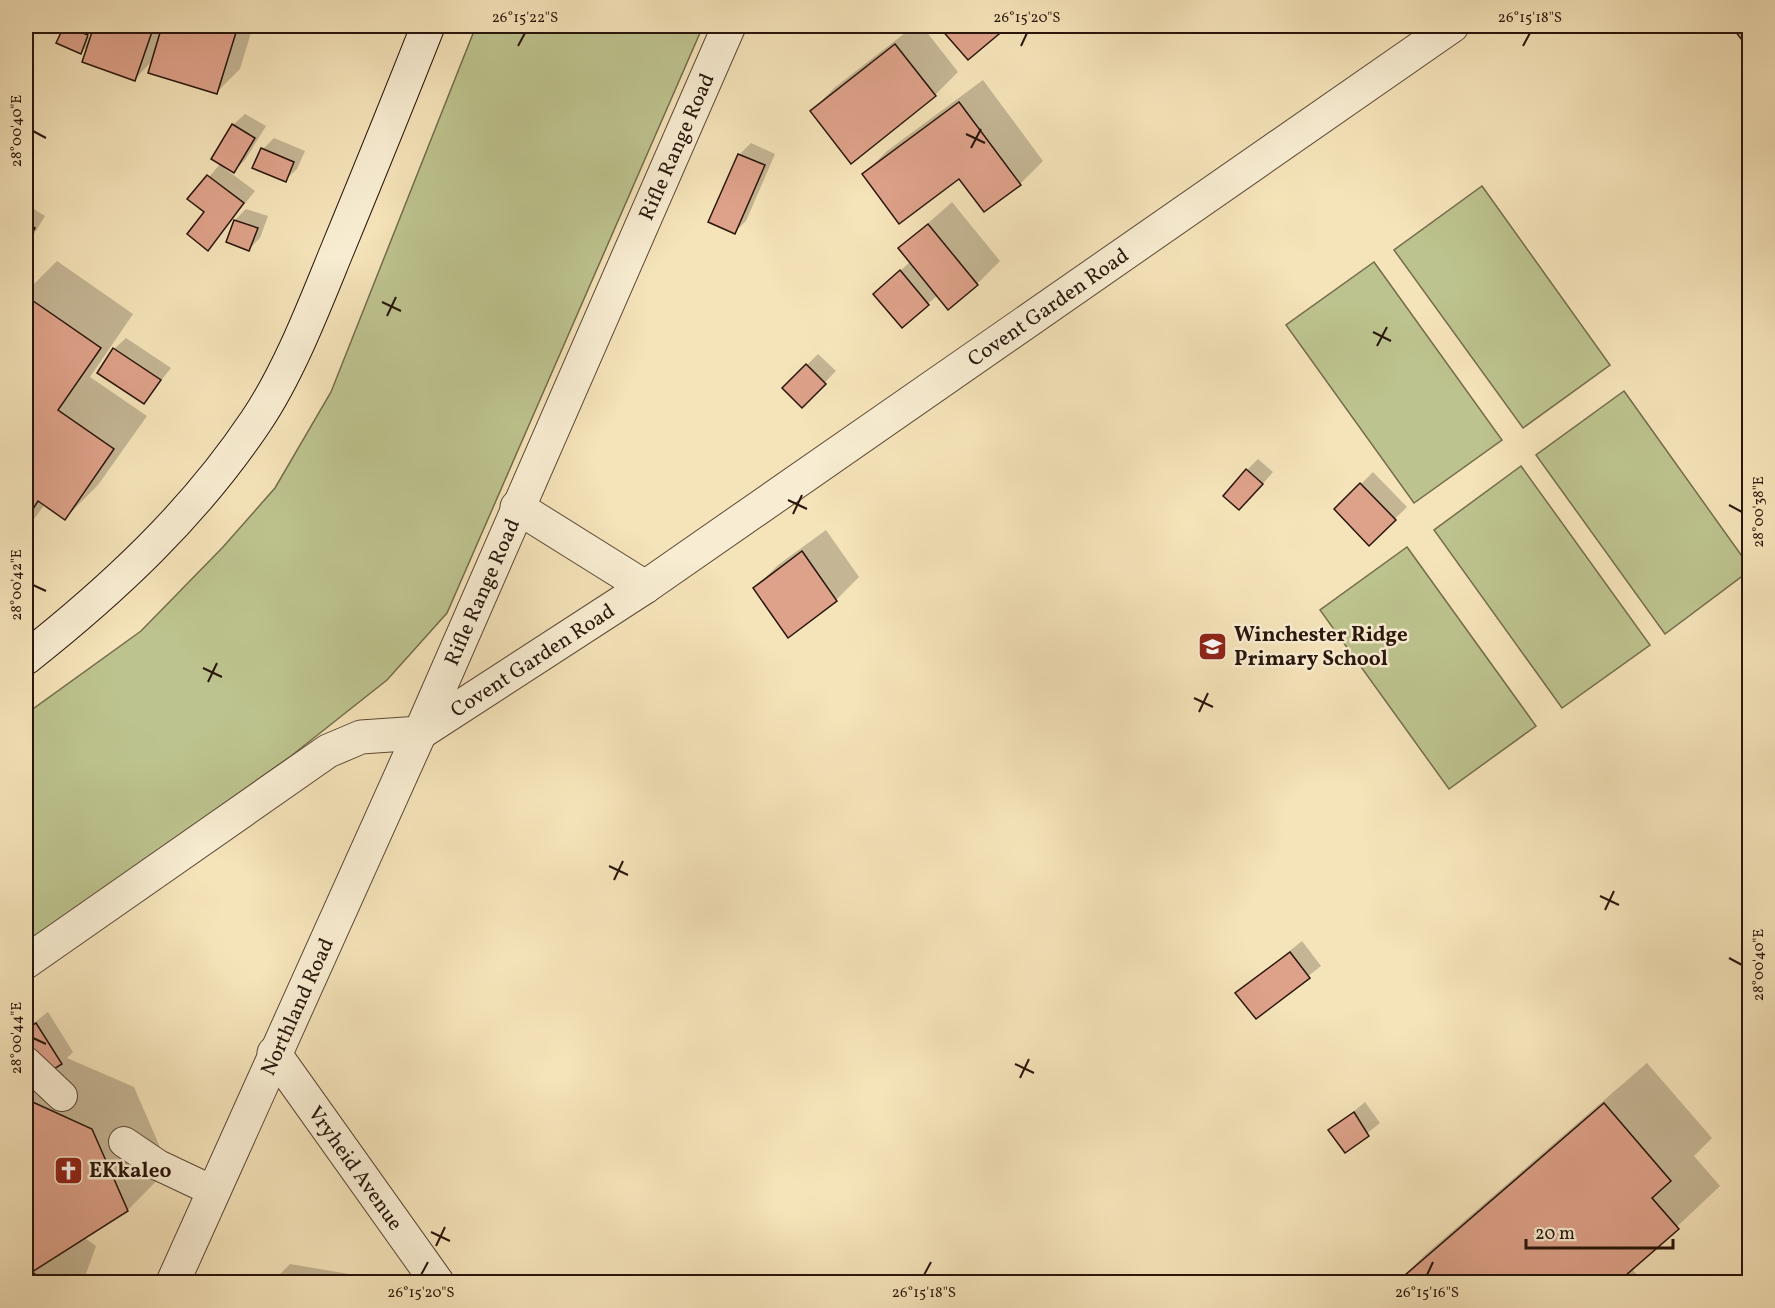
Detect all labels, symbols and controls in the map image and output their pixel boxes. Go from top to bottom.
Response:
text: 26°15'22"S [492,8,558,29]
text: 26°15'20"S [993,8,1061,29]
text: 26°15'18"S [1498,8,1562,29]
street label: Rifle Range Road [633,69,723,225]
text: 28°00'40"E [7,95,28,167]
street label: Covent Garden Road [962,242,1135,374]
text: 28°00'38"E [1749,476,1770,548]
street label: Rifle Range Road [438,514,528,671]
text: 28°00'42"E [7,549,28,621]
street label: Covent Garden Road [445,597,621,725]
place label: Winchester Ridge Primary School [1234,621,1408,674]
school or university icon: Winchester Ridge Primary School [1197,630,1229,662]
text: 28°00'40"E [1749,929,1770,1001]
street label: Northland Road [255,934,342,1081]
text: 28°00'44"E [7,1002,28,1074]
street label: Vryheid Avenue [300,1101,409,1237]
church icon: EKkaleo [52,1154,84,1186]
place label: EKkaleo [89,1157,171,1186]
scale bar [1526,1212,1673,1250]
text: 20 m [1535,1222,1575,1247]
text: 26°15'20"S [387,1283,455,1304]
text: 26°15'18"S [892,1283,956,1304]
text: 26°15'16"S [1395,1283,1459,1304]

